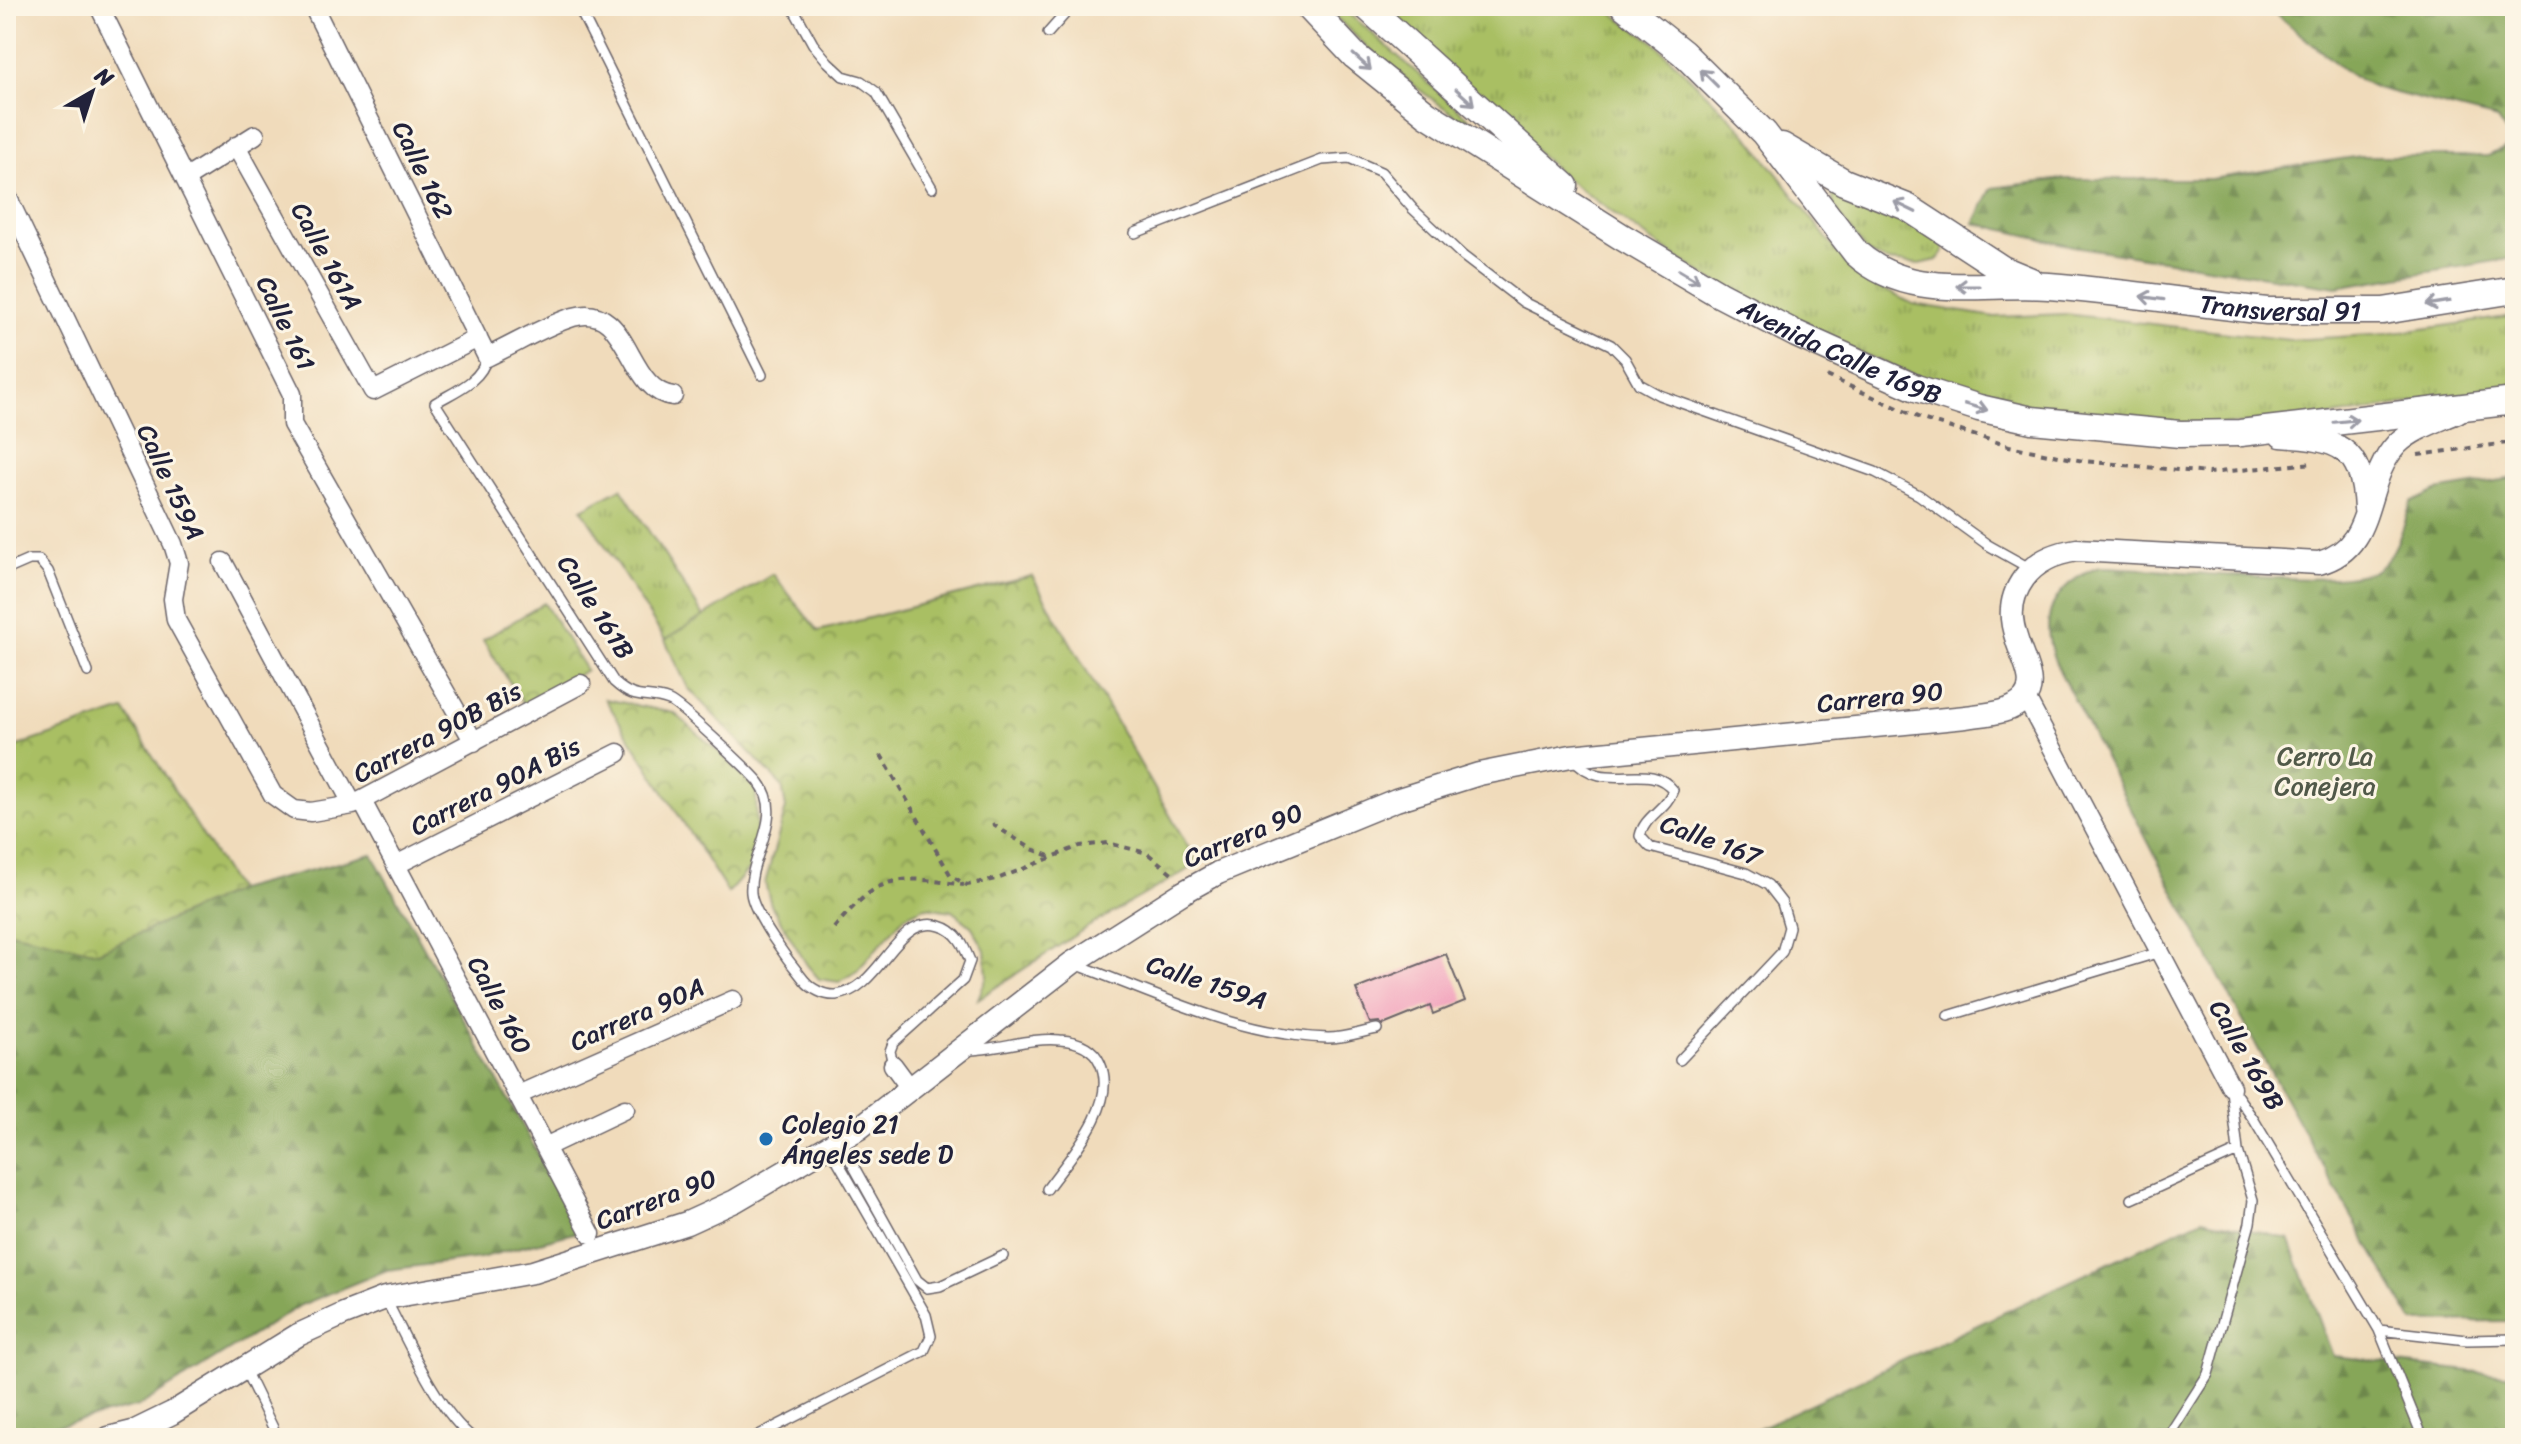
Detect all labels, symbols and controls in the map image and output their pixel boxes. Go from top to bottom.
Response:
north arrow [52,52,132,132]
one-way arrow [1352,52,1372,71]
text: N [85,56,123,97]
one-way arrow [1700,69,1719,88]
one-way arrow [1454,87,1474,105]
street label: Calle 162 [379,113,467,227]
street label: Calle 161A [278,193,376,319]
one-way arrow [1893,199,1917,214]
street label: Calle 161 [243,267,329,379]
one-way arrow [1677,268,1700,284]
one-way arrow [1955,278,1982,294]
street label: Transversal 91 [2197,280,2361,335]
street label: Avenida Calle 169B [1729,284,1947,418]
one-way arrow [2139,290,2165,305]
one-way arrow [2426,296,2451,311]
one-way arrow [1962,400,1988,415]
one-way arrow [2332,413,2359,428]
street label: Calle 159A [124,416,218,548]
street label: Calle 161B [545,545,647,669]
street label: Carrera 90 [1815,667,1945,727]
street label: Carrera 90B Bis [344,668,531,796]
street label: Carrera 90A Bis [402,723,589,849]
park label: Cerro La Conejera [2274,733,2376,809]
street label: Carrera 90 [1176,789,1310,881]
street label: Calle 167 [1654,800,1770,880]
street label: Calle 159A [1141,941,1273,1023]
street label: Calle 160 [455,947,545,1063]
street label: Carrera 90A [562,964,712,1064]
street label: Calle 169B [2196,990,2298,1120]
place label: Colegio 21 Ángeles sede D [781,1101,953,1177]
marker: Colegio 21 Ángeles sede D [757,1130,775,1148]
street label: Carrera 90 [589,1155,723,1243]

